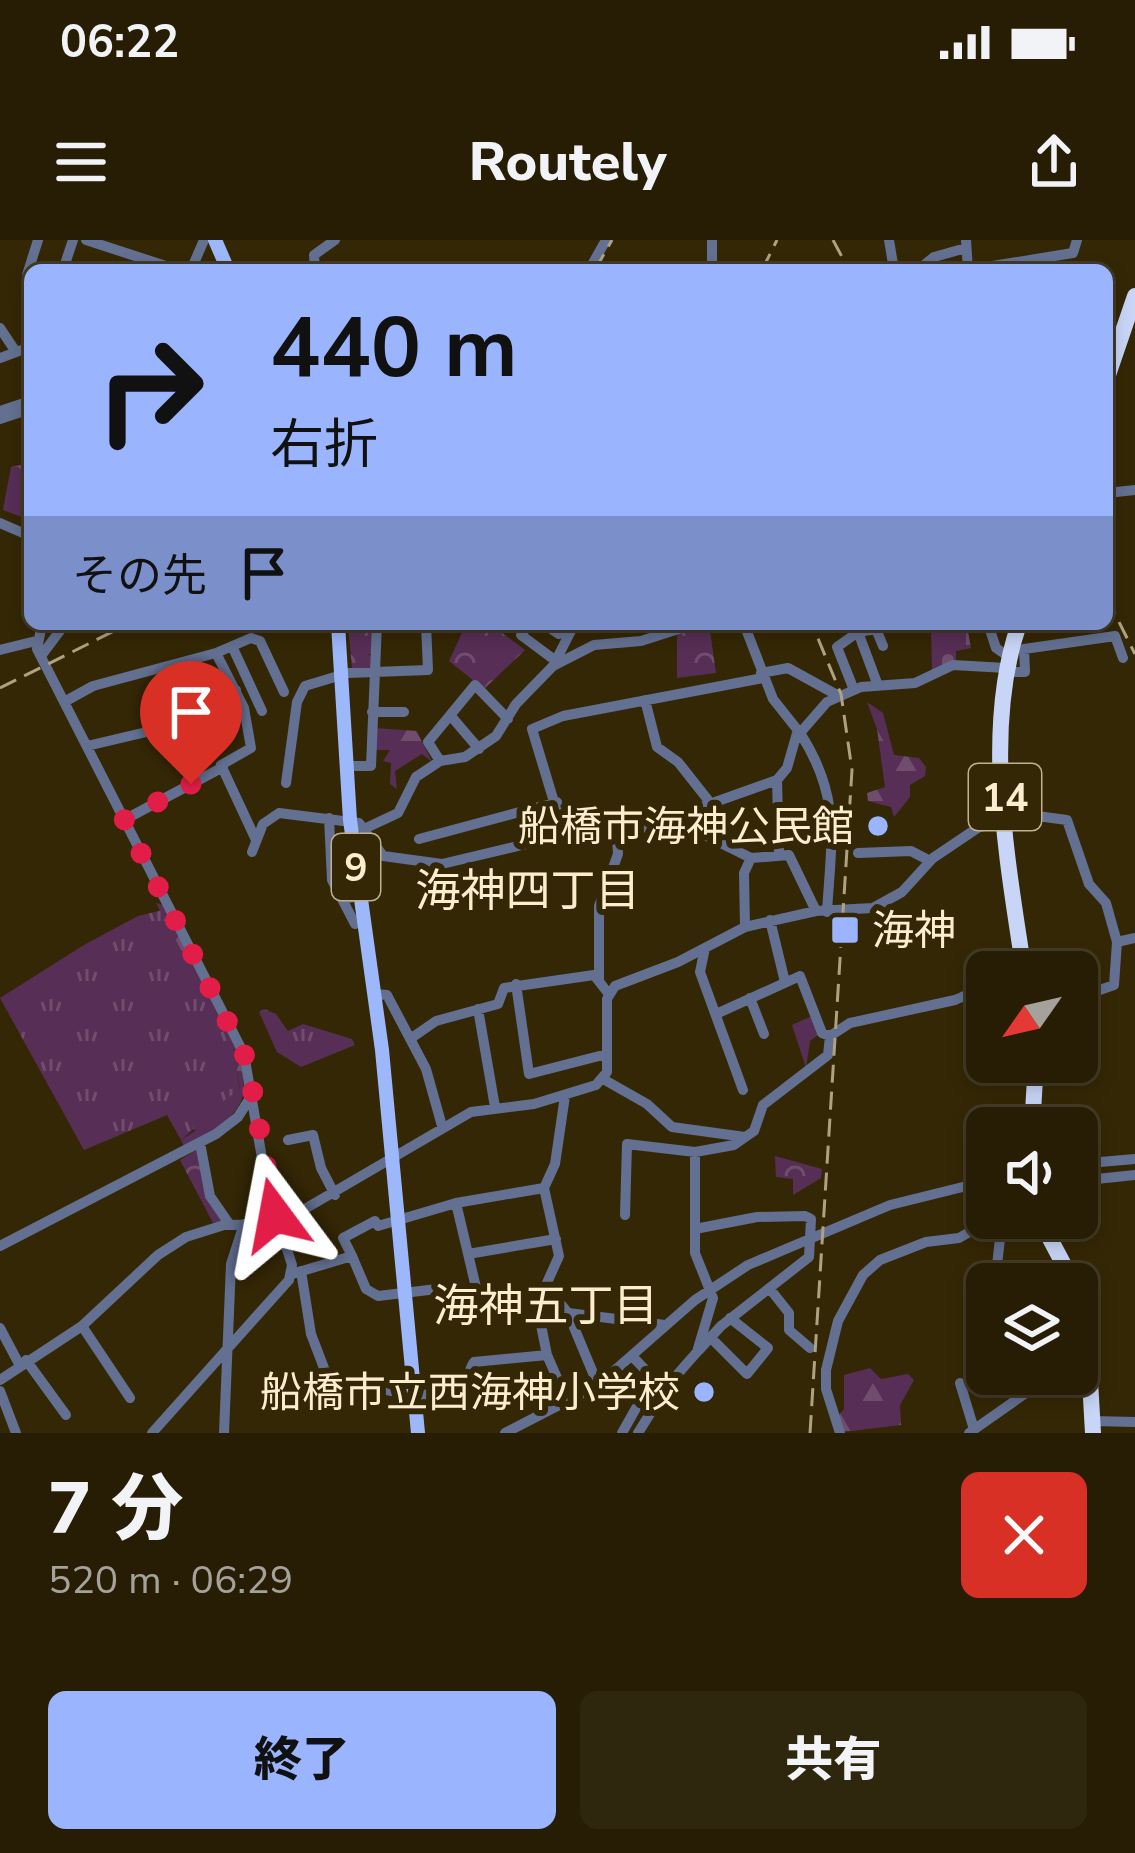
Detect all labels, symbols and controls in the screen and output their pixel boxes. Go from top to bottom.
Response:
text: 06:22 [60,12,179,73]
text: Routely [469,125,666,199]
icon: menu [48,129,114,195]
icon: share [1021,129,1087,195]
text: 440 m [270,291,518,406]
icon: right [72,312,228,468]
text: 右折 [270,408,378,482]
icon: arrive [231,540,297,606]
text: その先 [72,546,207,607]
pin [140,661,242,784]
icon: arrive [158,679,224,745]
road number: 14 [969,764,1041,830]
place label: 船橋市海神公民館 [518,799,854,856]
marker: 船橋市海神公民館 [865,813,891,839]
road number: 9 [332,834,380,900]
district label: 海神四丁目 [415,861,641,922]
place label: 海神 [872,903,956,960]
marker: 海神 [829,914,861,946]
north arrow [966,951,1098,1083]
map controls [966,951,1098,1395]
button: sound [966,1107,1098,1239]
position arrow [212,1152,338,1278]
button: layers [966,1263,1098,1395]
district label: 海神五丁目 [433,1276,659,1337]
place label: 船橋市立西海神小学校 [260,1365,680,1422]
marker: 船橋市立西海神小学校 [691,1379,717,1405]
text: 7 分 [48,1460,183,1558]
button: close [961,1472,1087,1598]
text: 520 m · 06:29 [48,1554,293,1607]
button: 終了 [48,1691,556,1829]
button: 共有 [580,1691,1087,1829]

